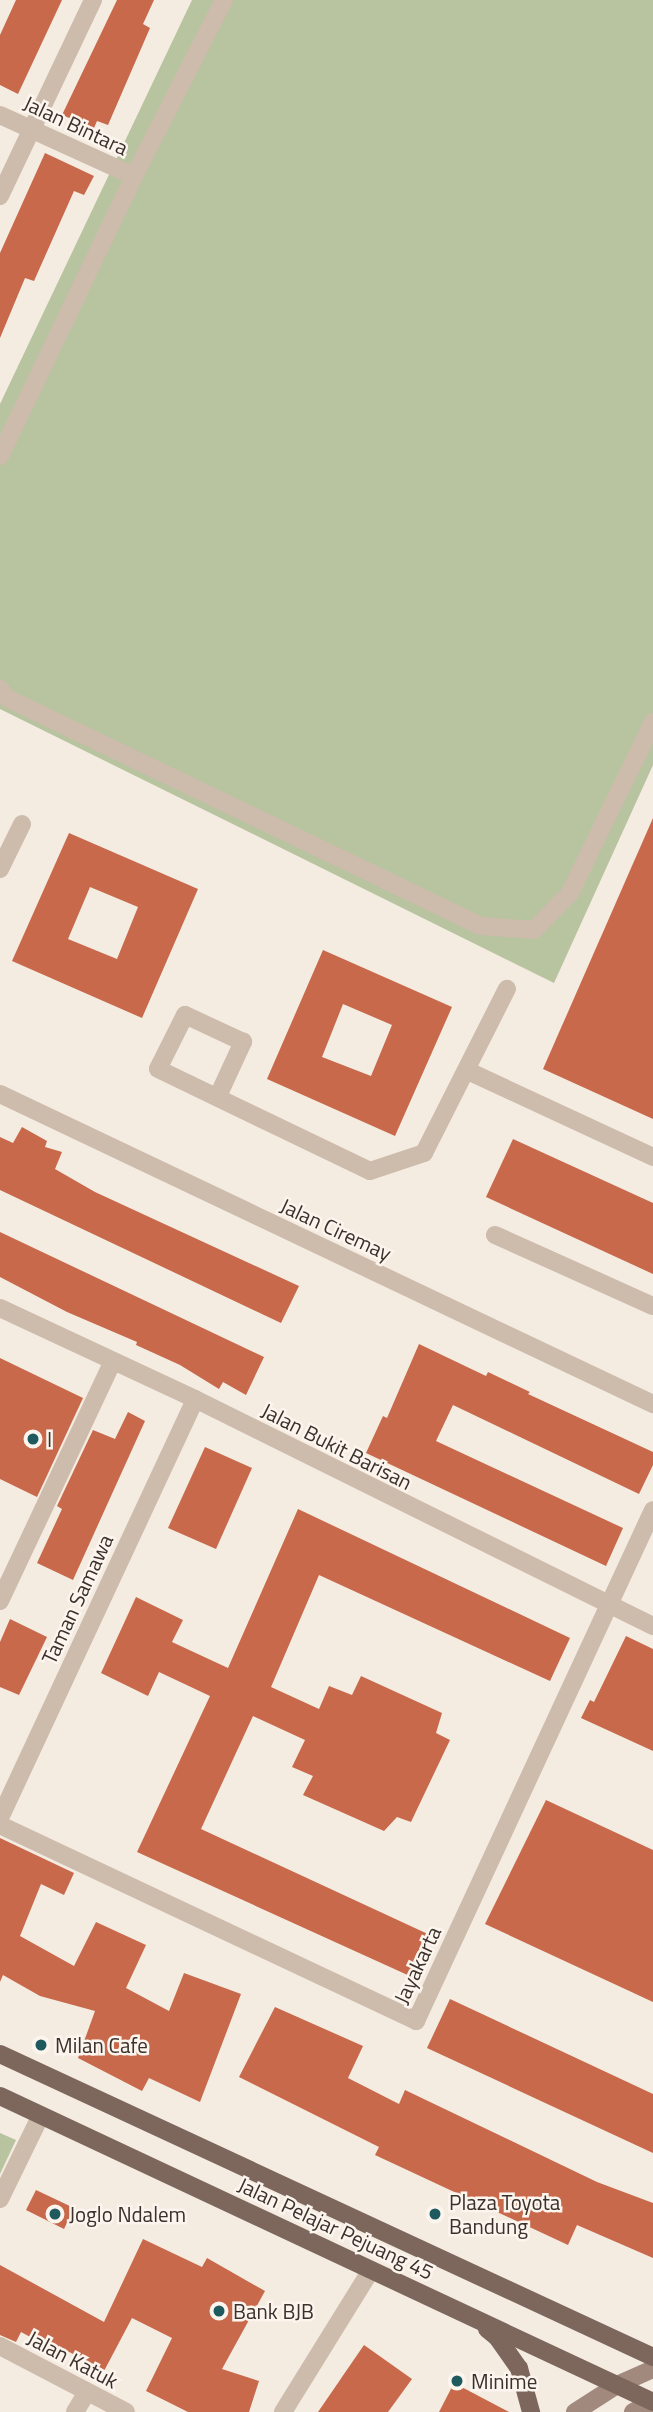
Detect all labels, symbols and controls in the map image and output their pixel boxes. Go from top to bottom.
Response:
street label: Jalan Bintara [20,90,132,160]
street label: Jalan Ciremay [276,1192,396,1266]
street label: Jalan Bukit Barisan [258,1397,416,1495]
place label: I [47,1426,52,1452]
marker: I [25,1431,41,1447]
street label: Taman Samawa [36,1530,118,1668]
street label: Jayakarta [388,1922,446,2008]
place label: Milan Cafe [55,2032,148,2058]
marker: Milan Cafe [33,2037,49,2053]
street label: Jalan Pelajar Pejuang 45 [234,2172,438,2284]
place label: Plaza Toyota Bandung [449,2189,560,2239]
place label: Joglo Ndalem [69,2201,186,2227]
marker: Joglo Ndalem [47,2206,63,2222]
marker: Plaza Toyota Bandung [427,2206,443,2222]
place label: Bank BJB [233,2298,314,2324]
marker: Bank BJB [211,2303,227,2319]
street label: Jalan Katuk [23,2325,123,2393]
place label: Minime [471,2368,537,2394]
marker: Minime [449,2373,465,2389]

